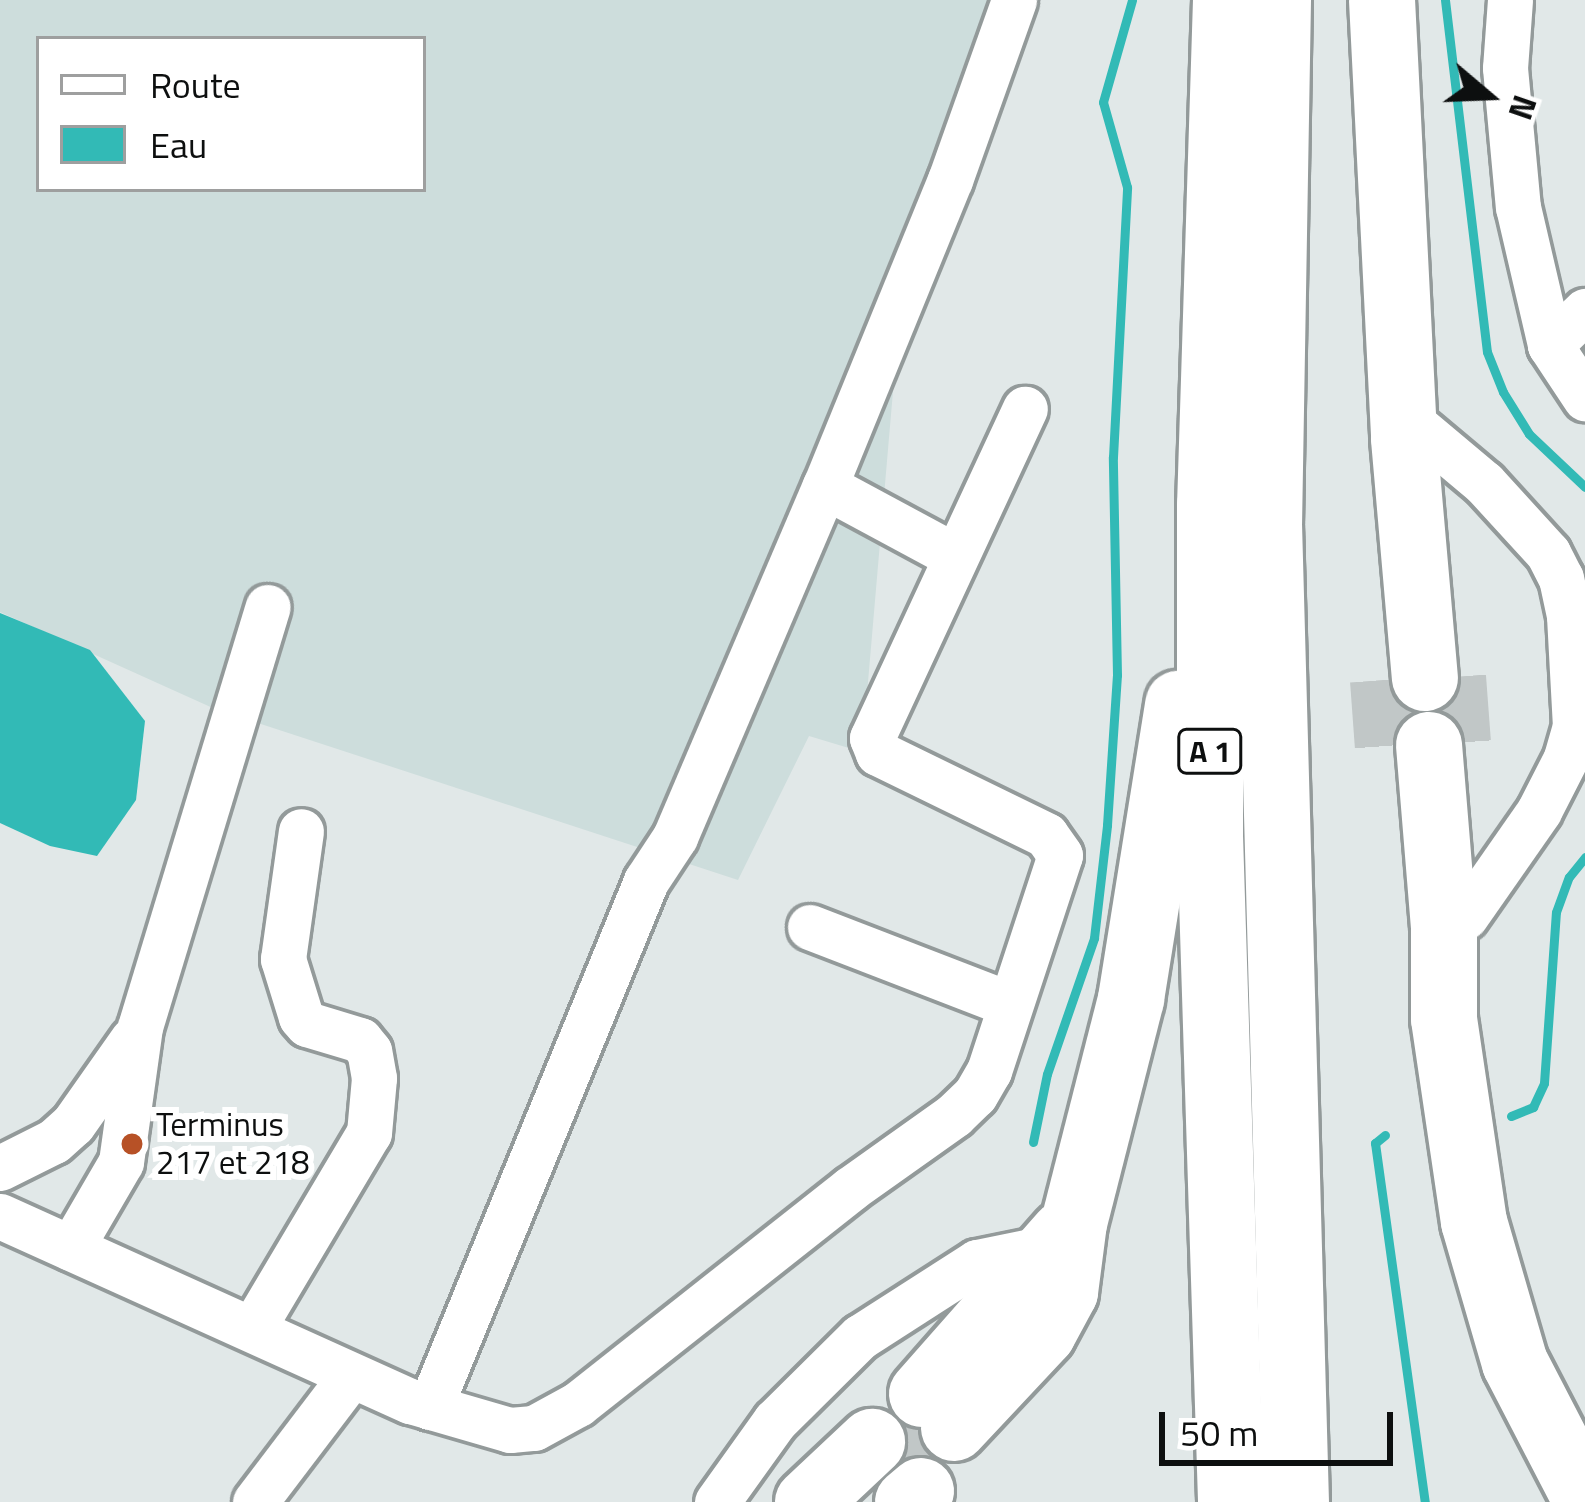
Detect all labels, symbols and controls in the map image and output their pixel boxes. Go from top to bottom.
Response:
legend [36,36,426,192]
north arrow [1429,36,1549,156]
text: Route [150,57,241,112]
text: N [1496,89,1550,127]
text: Eau [150,117,207,172]
road number: A 1 [1177,727,1243,775]
place label: Terminus 217 et 218 [156,1105,310,1183]
marker: Terminus 217 et 218 [119,1131,145,1157]
scale bar [1165,1388,1399,1462]
text: 50 m [1180,1405,1258,1460]

